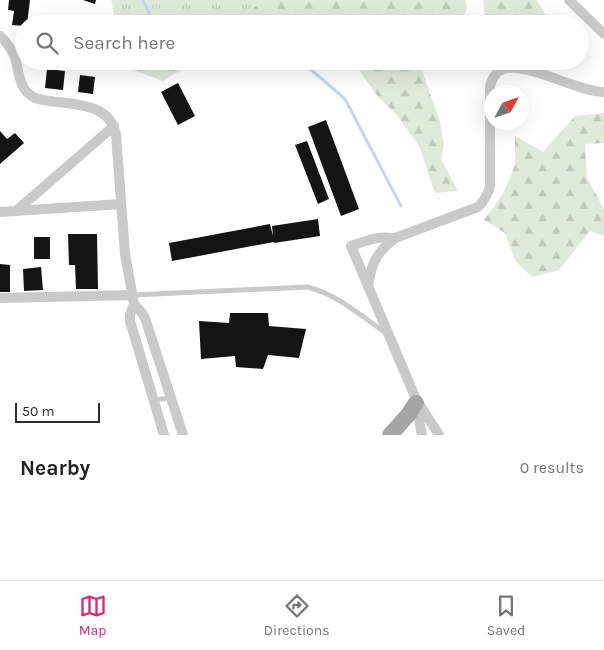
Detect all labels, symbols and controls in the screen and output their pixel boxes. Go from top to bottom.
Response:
search box [15,15,589,70]
icon: search [33,29,61,57]
text: Search here [73,32,175,54]
north arrow [484,85,529,130]
scale bar [15,400,100,423]
text: 50 m [22,403,55,420]
text: Nearby [20,456,90,480]
text: 0 results [520,458,584,477]
tab: Map [79,592,107,639]
tab: Directions [264,592,330,639]
tab: Saved [487,592,525,639]

